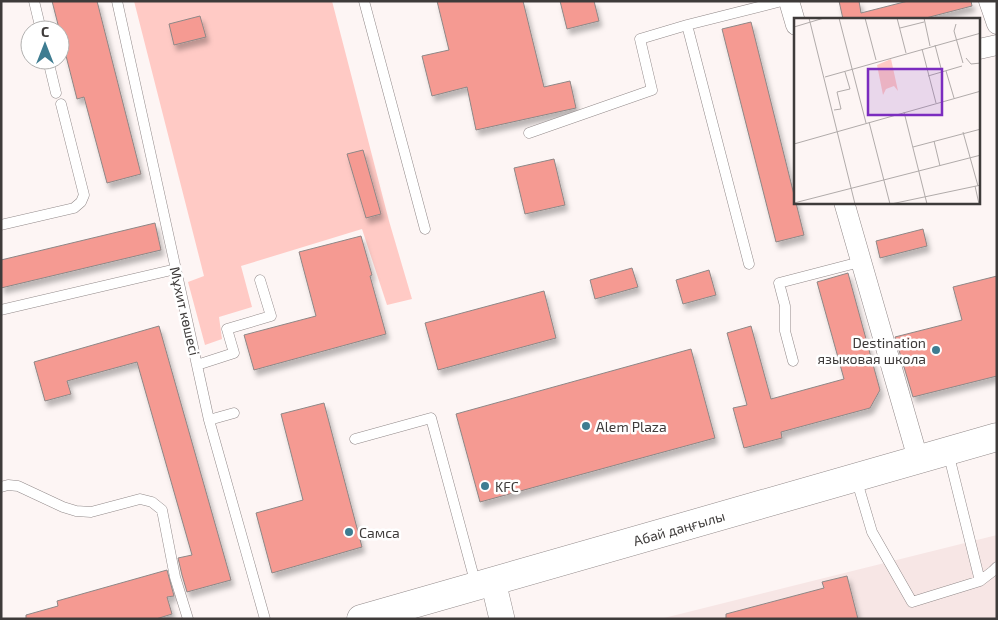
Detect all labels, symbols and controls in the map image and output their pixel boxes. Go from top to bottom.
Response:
inset map [794,18,980,204]
north arrow [20,20,70,70]
text: С [41,23,49,40]
street label: Мұхит көшесі [167,265,203,357]
place label: Destination языковая школа [818,334,926,367]
marker: Destination языковая школа [930,344,942,356]
place label: Alem Plaza [596,418,667,435]
marker: Alem Plaza [580,420,592,432]
place label: KFC [495,478,519,495]
marker: KFC [479,480,491,492]
street label: Абай даңғылы [631,507,727,549]
place label: Самса [359,524,400,541]
marker: Самса [343,526,355,538]

